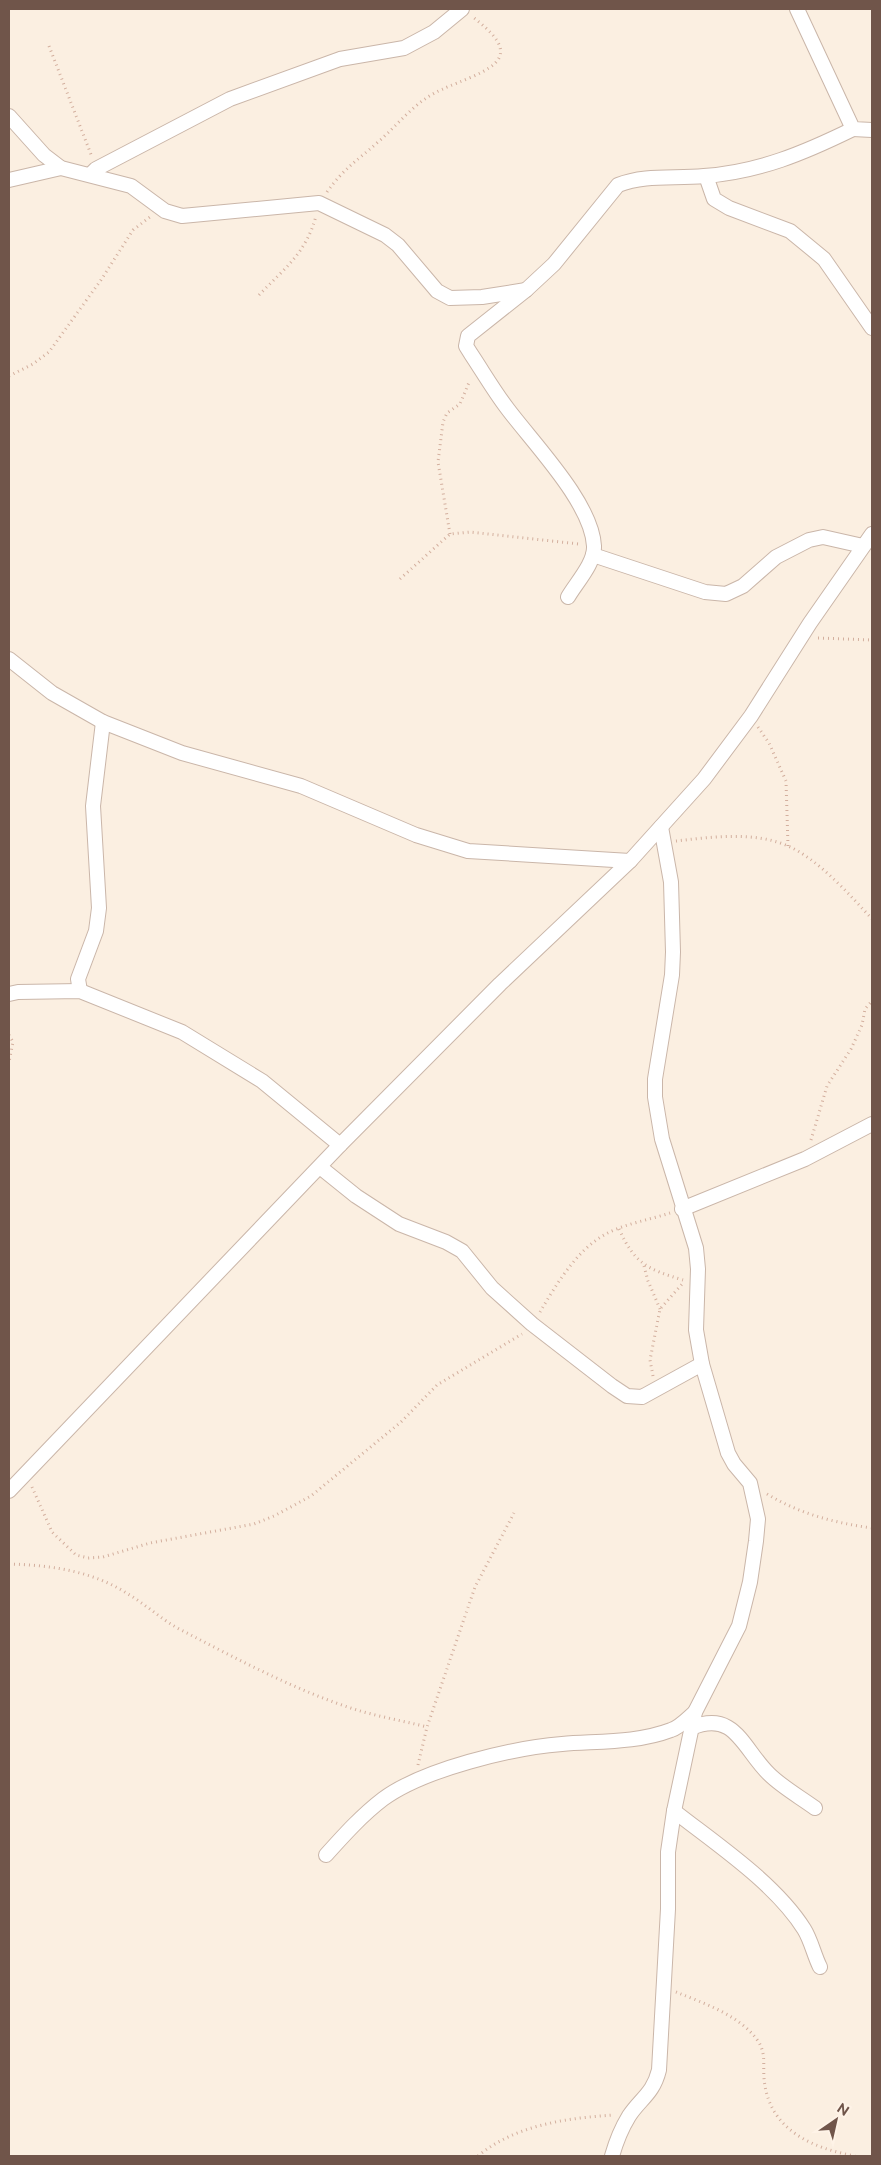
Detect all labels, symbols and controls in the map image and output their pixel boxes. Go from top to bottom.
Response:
north arrow [811,2095,861,2145]
text: N [834,2100,852,2119]

